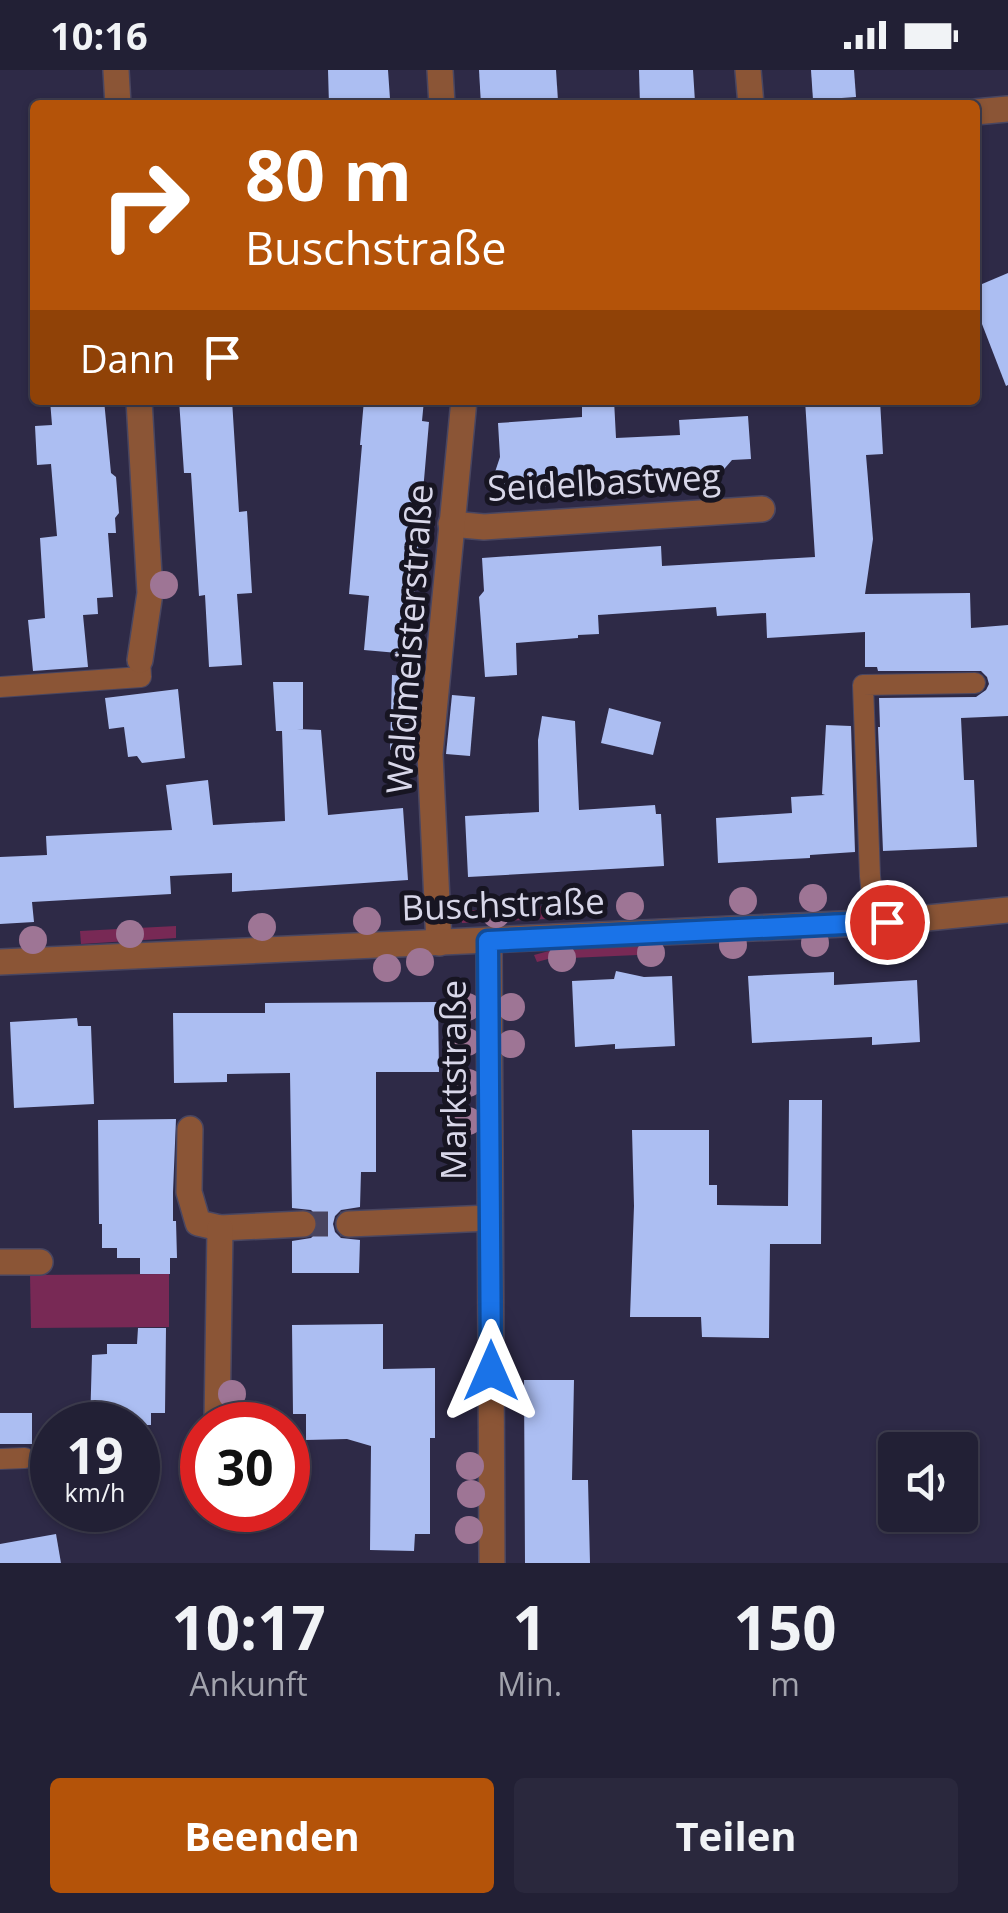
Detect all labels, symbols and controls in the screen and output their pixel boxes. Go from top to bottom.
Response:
text: 10:16 [50,9,148,61]
text: 80 m [245,126,412,222]
icon: right [80,140,210,270]
text: Buschstraße [245,217,506,278]
icon: arrive [195,330,250,385]
text: Dann [80,332,175,384]
street label: Seidelbastweg [486,452,722,511]
street label: Waldmeisterstraße [374,482,443,795]
street label: Buschstraße [401,876,605,931]
pin [845,880,930,965]
icon: arrive [860,895,915,950]
street label: Marktstraße [429,980,476,1180]
position arrow [439,1319,543,1423]
speed limit sign: 30 [180,1402,310,1532]
text: 19 [66,1421,124,1489]
map controls [878,1432,978,1532]
button: sound [878,1432,978,1532]
text: km/h [65,1475,125,1509]
text: 10:17 [171,1586,326,1668]
text: 1 [513,1586,547,1668]
text: 150 [734,1586,837,1668]
text: Ankunft [190,1662,308,1705]
text: Min. [497,1662,562,1705]
text: m [770,1662,800,1705]
button: Beenden [50,1778,494,1893]
button: Teilen [514,1778,958,1893]

